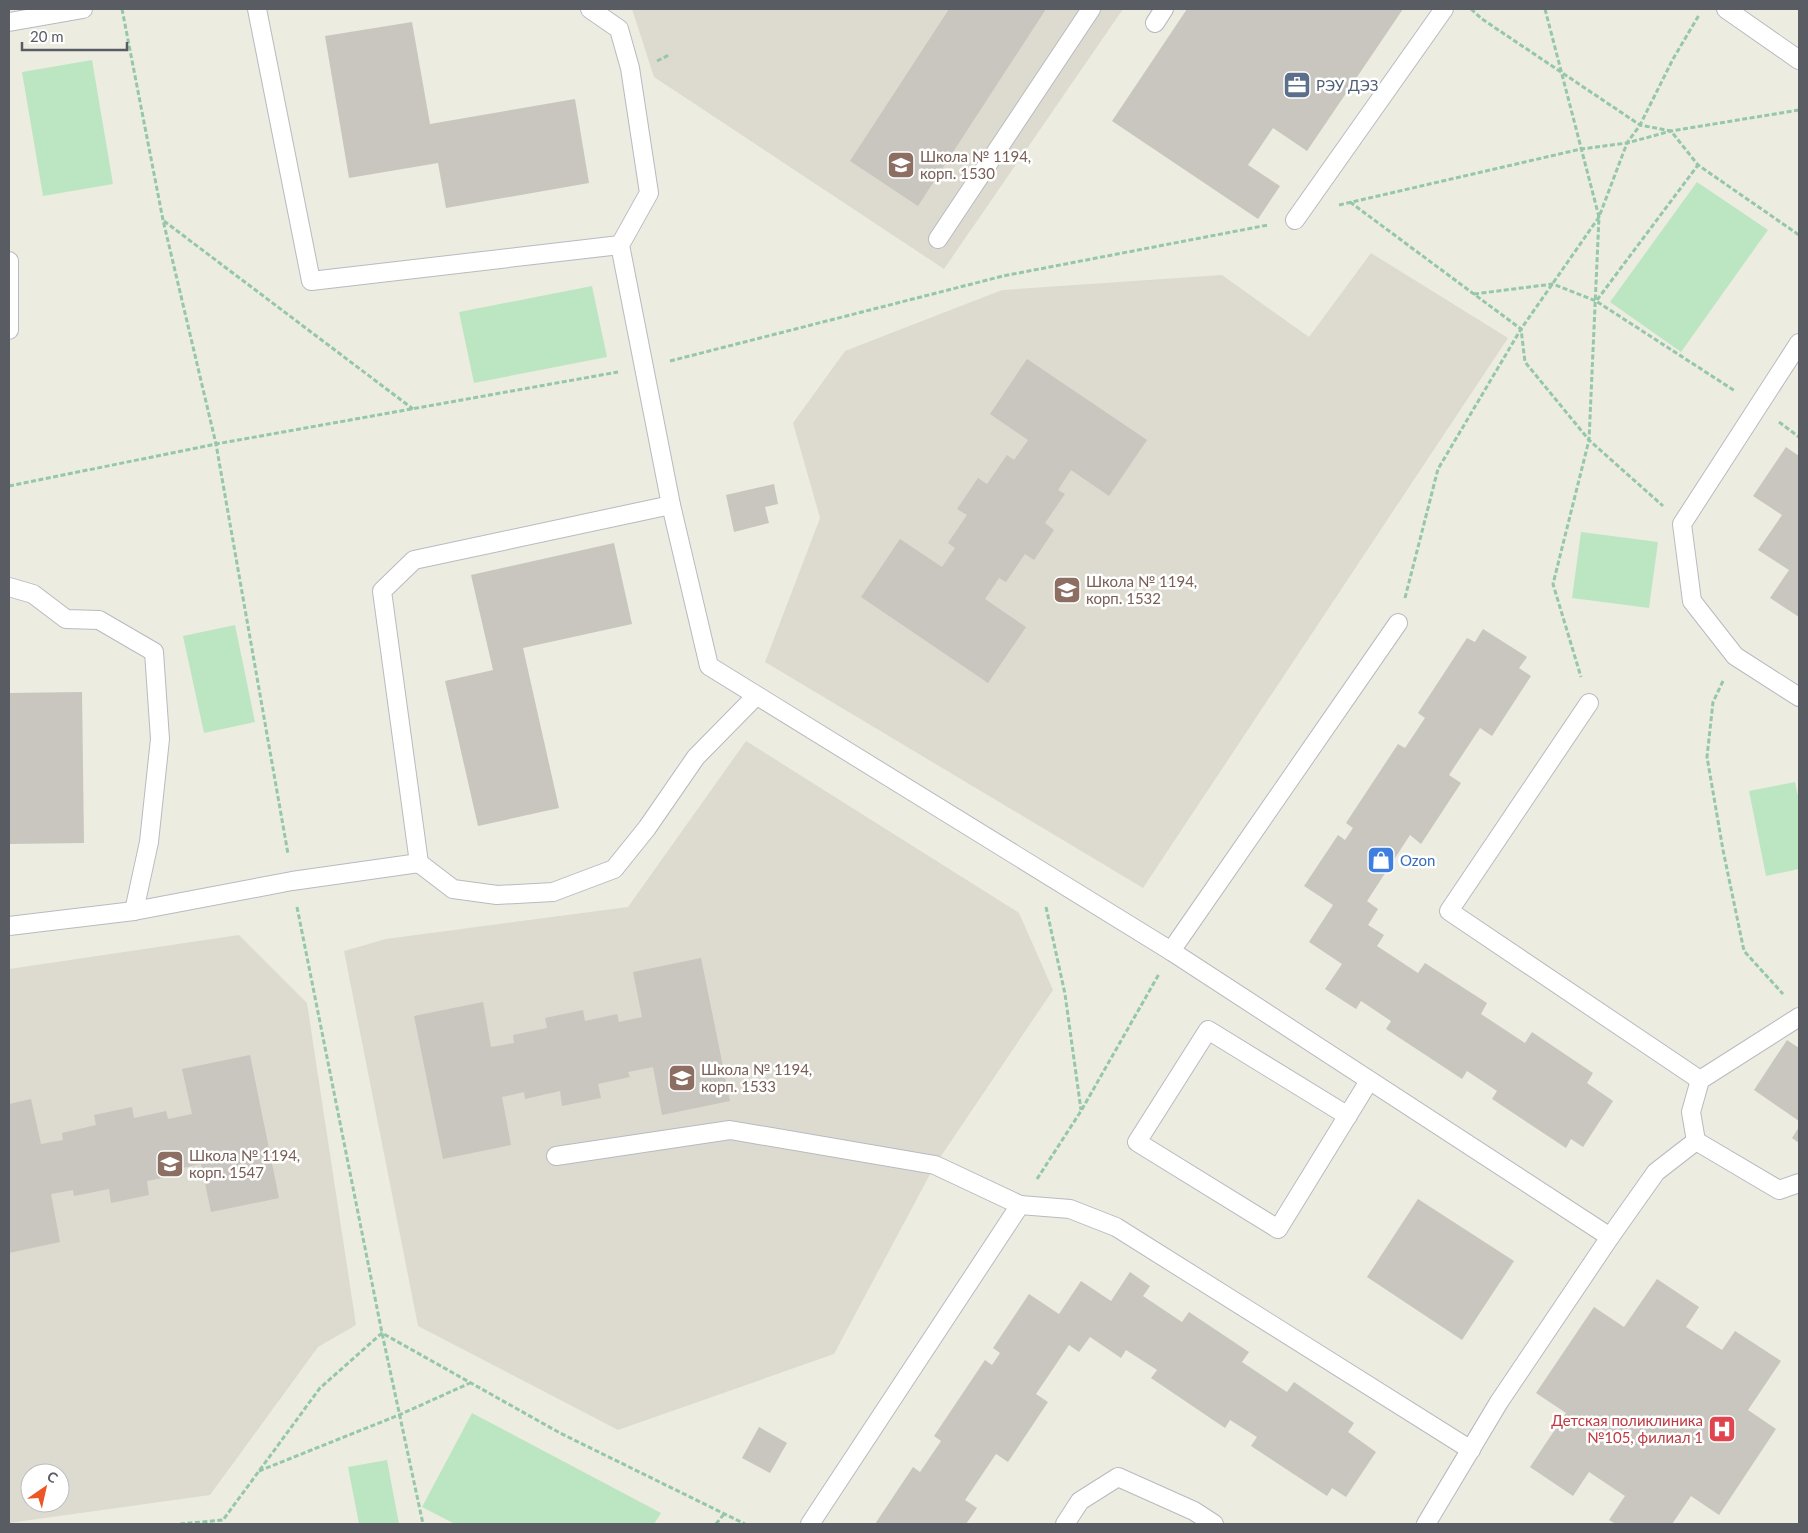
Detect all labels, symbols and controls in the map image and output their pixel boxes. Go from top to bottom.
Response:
scale bar [22,20,128,52]
text: 20 m [30,27,64,45]
office icon: РЭУ ДЭЗ [1282,70,1312,100]
place label: РЭУ ДЭЗ [1316,76,1378,94]
place label: Школа № 1194, корп. 1530 [920,147,1031,182]
school or university icon: Школа № 1194, корп. 1530 [886,150,916,180]
place label: Школа № 1194, корп. 1532 [1086,572,1197,607]
school or university icon: Школа № 1194, корп. 1532 [1052,575,1082,605]
shop icon: Ozon [1366,845,1396,875]
place label: Ozon [1400,851,1435,869]
place label: Школа № 1194, корп. 1533 [701,1060,812,1095]
school or university icon: Школа № 1194, корп. 1533 [667,1063,697,1093]
place label: Школа № 1194, корп. 1547 [189,1146,300,1181]
school or university icon: Школа № 1194, корп. 1547 [155,1149,185,1179]
place label: Детская поликлиника №105, филиал 1 [1551,1411,1703,1446]
hospital icon: Детская поликлиника №105, филиал 1 [1707,1414,1737,1444]
north arrow [20,1463,70,1513]
text: С [44,1467,62,1487]

